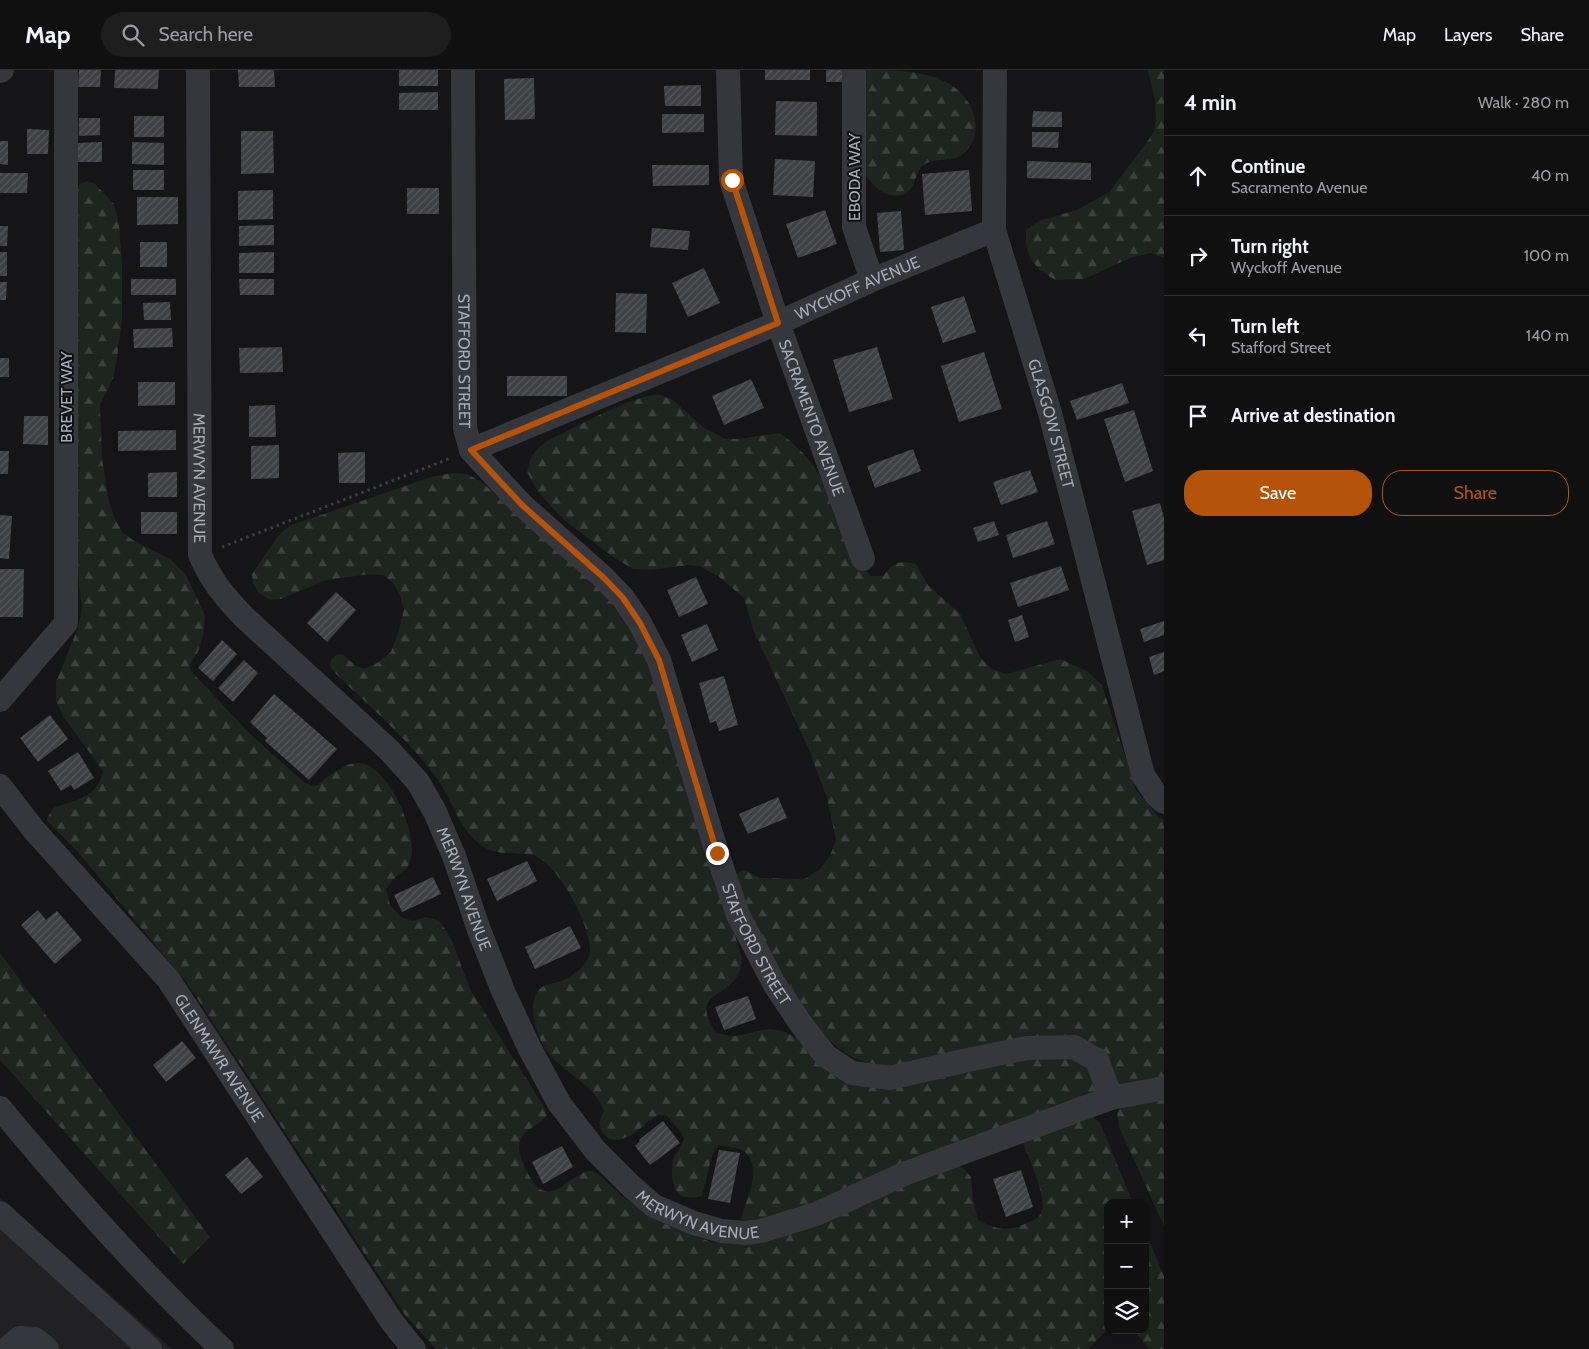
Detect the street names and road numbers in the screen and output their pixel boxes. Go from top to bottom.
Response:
street label: EBODA WAY [845,132,864,221]
street label: WYCKOFF AVENUE [792,252,923,324]
street label: STAFFORD STREET [454,294,474,429]
street label: SACRAMENTO AVENUE [775,337,849,499]
street label: BREVET WAY [57,350,76,443]
street label: GLASGOW STREET [1024,357,1078,491]
street label: MERWYN AVENUE [189,413,209,543]
street label: MERWYN AVENUE [433,824,495,953]
street label: STAFFORD STREET [718,881,795,1009]
street label: GLENMAWR AVENUE [170,990,268,1126]
street label: MERWYN AVENUE [632,1186,760,1243]

